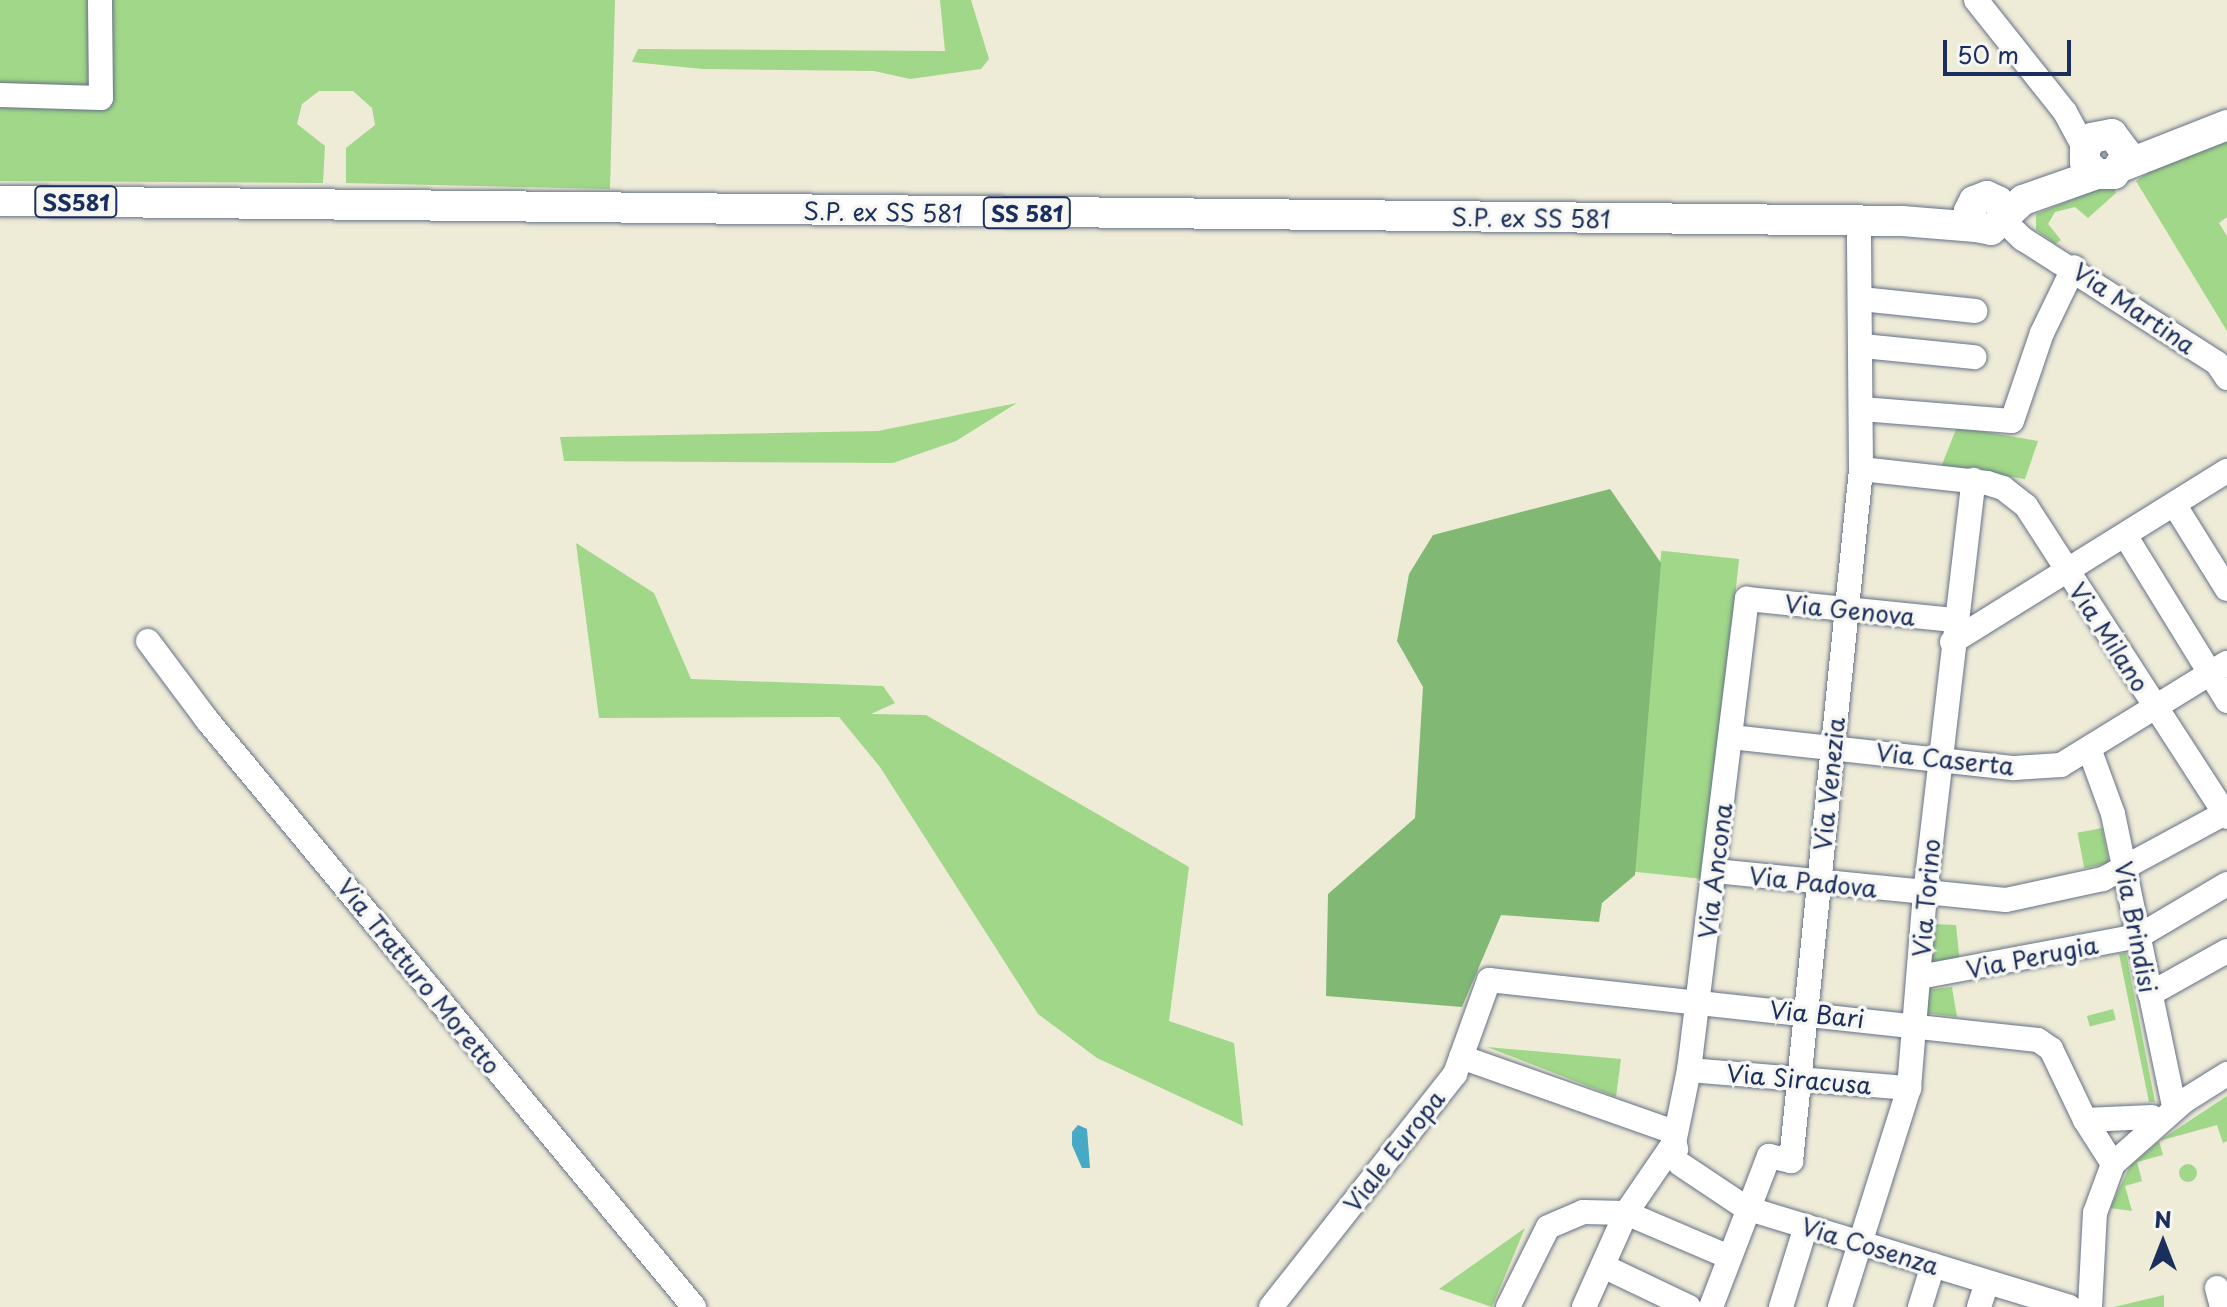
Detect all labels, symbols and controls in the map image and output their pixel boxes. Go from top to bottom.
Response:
scale bar [1947,24,2075,74]
text: 50 m [1957,36,2019,72]
road number: SS581 [34,184,118,220]
road number: SS 581 [981,195,1073,231]
street label: S.P. ex SS 581 [802,196,964,228]
street label: S.P. ex SS 581 [1450,202,1612,234]
street label: Via Martina [2067,257,2201,359]
street label: Via Milano [2063,577,2155,697]
street label: Via Genova [1782,589,1918,631]
street label: Via Venezia [1808,716,1850,852]
street label: Via Caserta [1875,737,2015,781]
street label: Via Ancona [1692,802,1738,940]
street label: Via Torino [1907,838,1945,958]
street label: Via Brindisi [2109,859,2163,995]
street label: Via Padova [1748,861,1878,903]
street label: Via Tratturo Moretto [331,872,507,1080]
street label: Via Perugia [1965,930,2099,984]
street label: Via Bari [1768,995,1866,1033]
street label: Via Siracusa [1726,1058,1872,1100]
street label: Viale Europa [1337,1084,1451,1218]
text: N [2154,1202,2172,1235]
north arrow [2123,1203,2203,1283]
street label: Via Cosenza [1798,1212,1942,1280]

